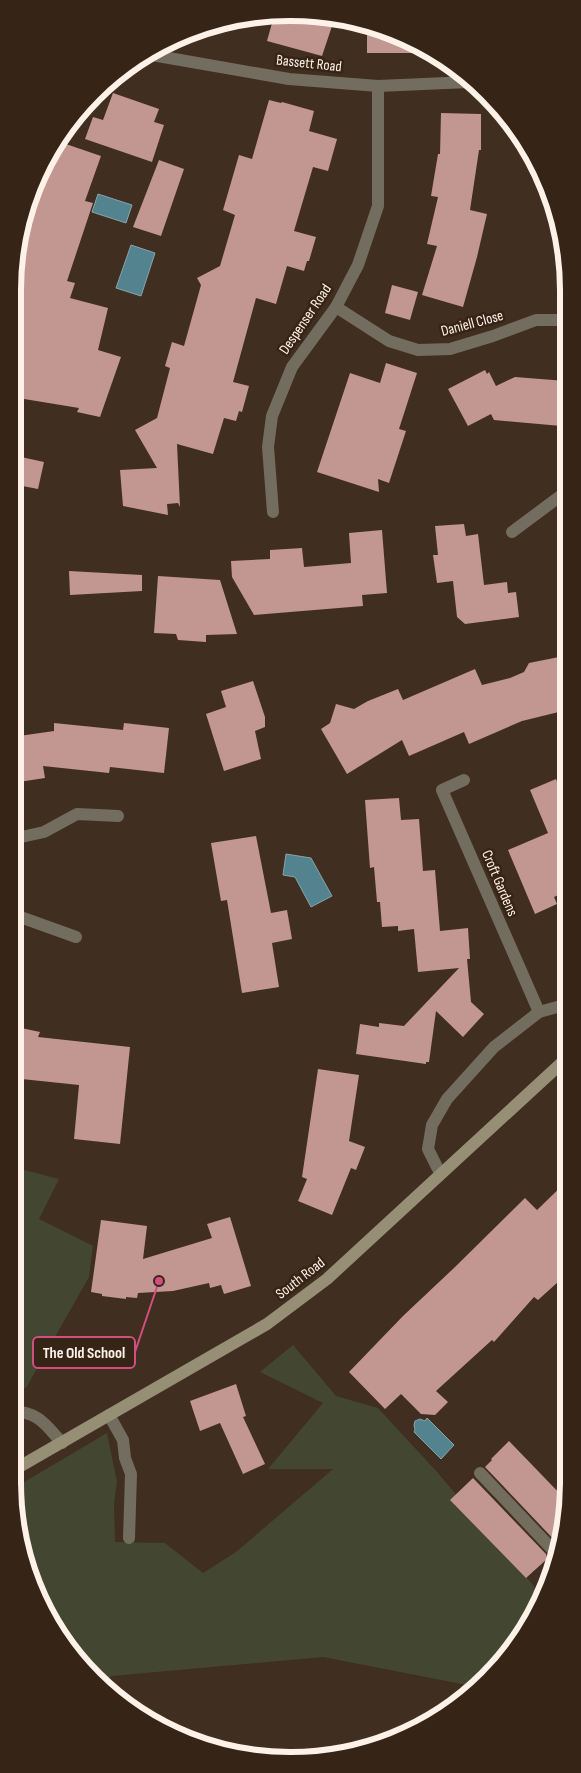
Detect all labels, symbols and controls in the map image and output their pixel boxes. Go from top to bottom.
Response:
street label: Bassett Road [275,51,343,76]
street label: Despenser Road [275,281,336,358]
street label: Daniell Close [439,306,505,341]
street label: Croft Gardens [477,847,522,919]
street label: South Road [272,1253,329,1304]
callout: The Old School [33,1337,135,1368]
text: The Old School [43,1344,125,1363]

